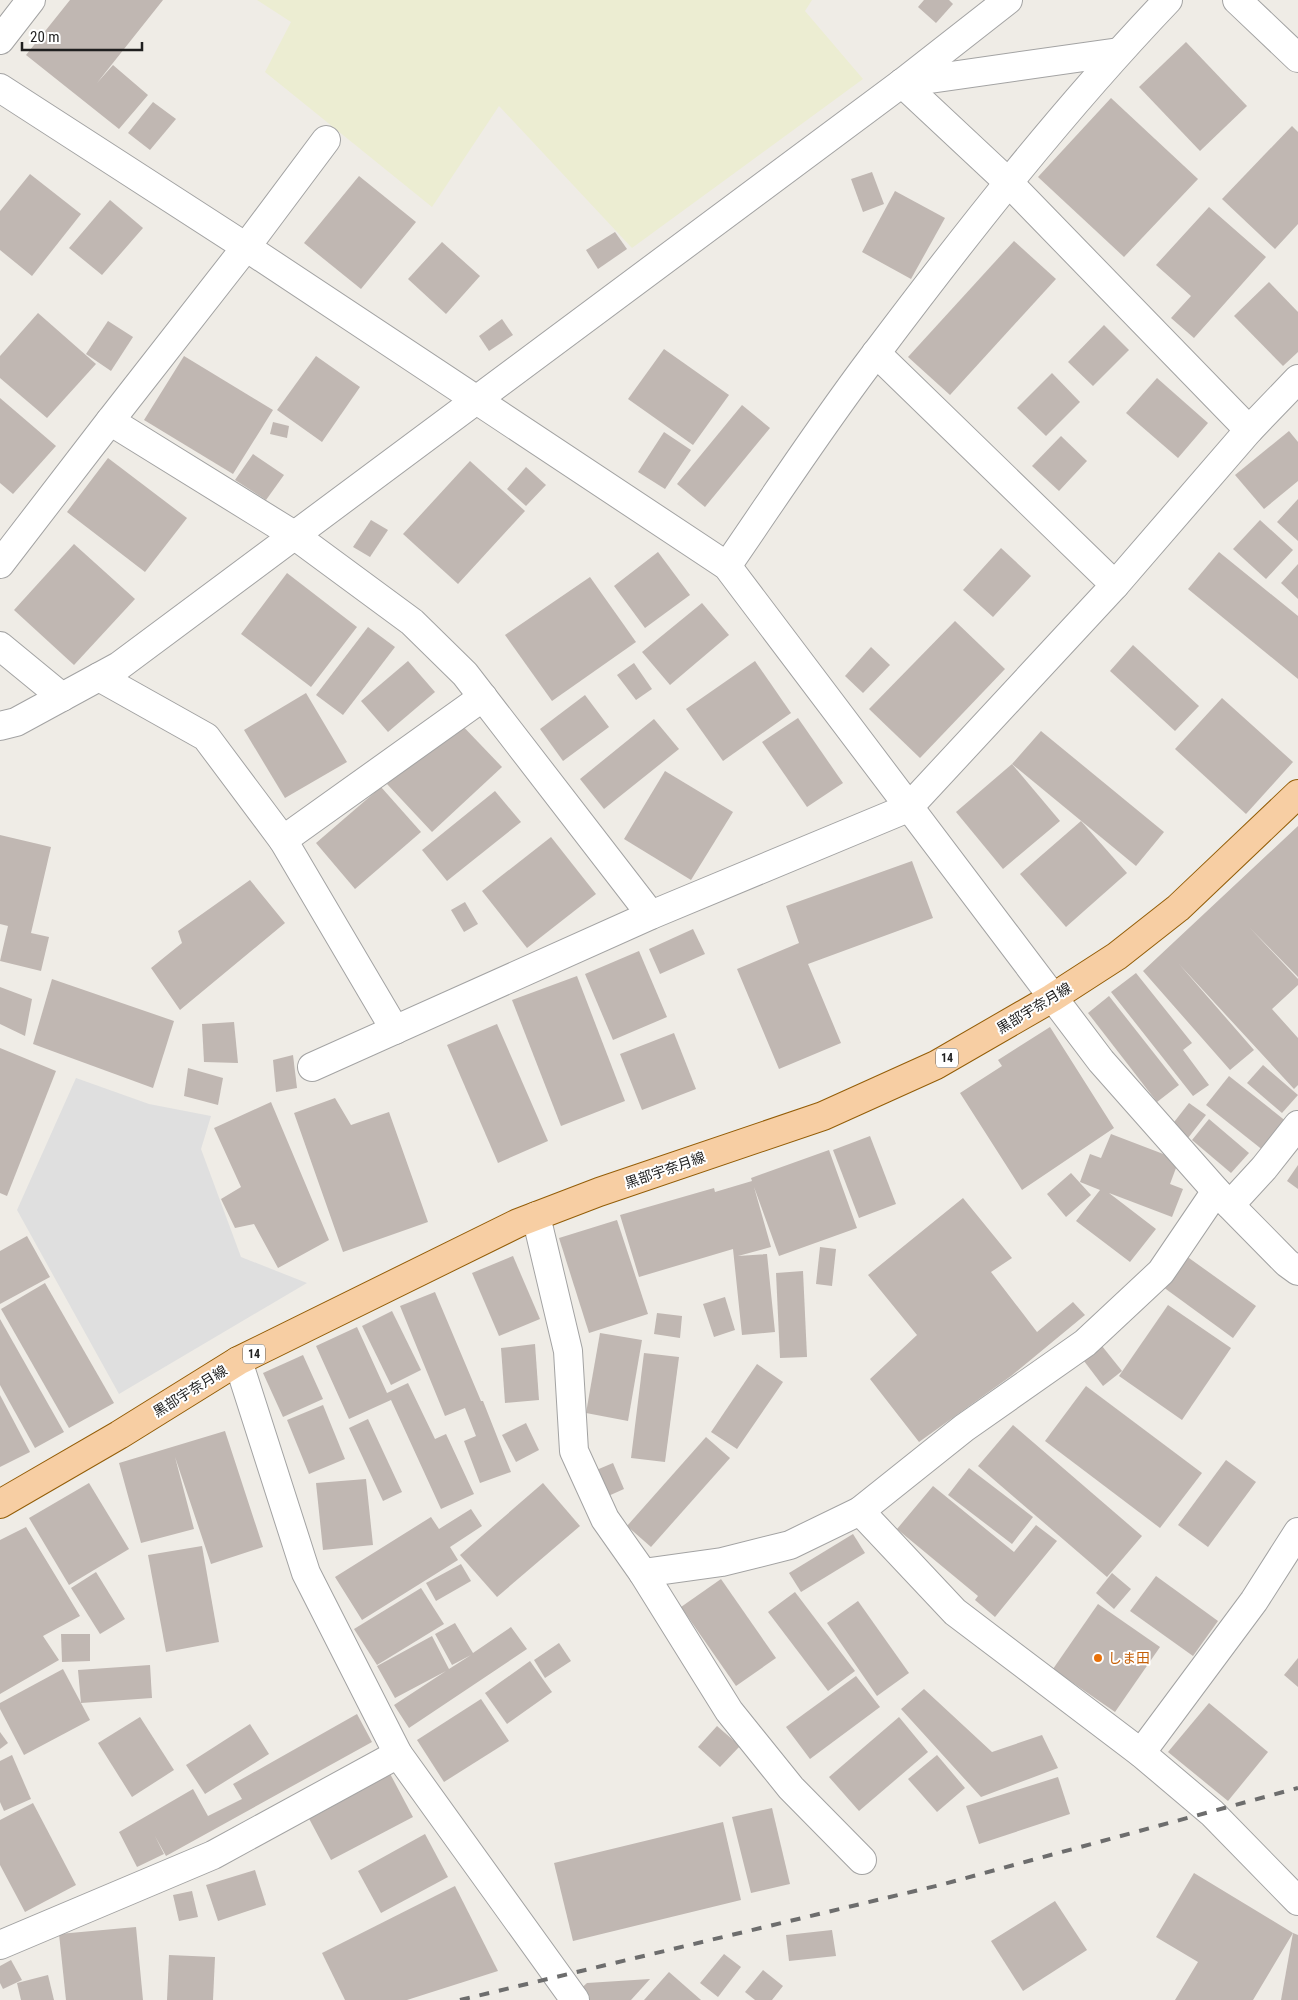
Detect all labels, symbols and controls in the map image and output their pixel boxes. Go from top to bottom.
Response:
scale bar [22,20,142,52]
text: 20 m [30,28,60,46]
street label: 黒部宇奈月線 [994,980,1074,1036]
road number: 14 [936,1048,958,1068]
street label: 黒部宇奈月線 [623,1149,707,1191]
road number: 14 [243,1345,265,1364]
street label: 黒部宇奈月線 [150,1362,230,1420]
place label: しま田 [1108,1650,1150,1666]
marker: しま田 [1092,1652,1104,1664]

